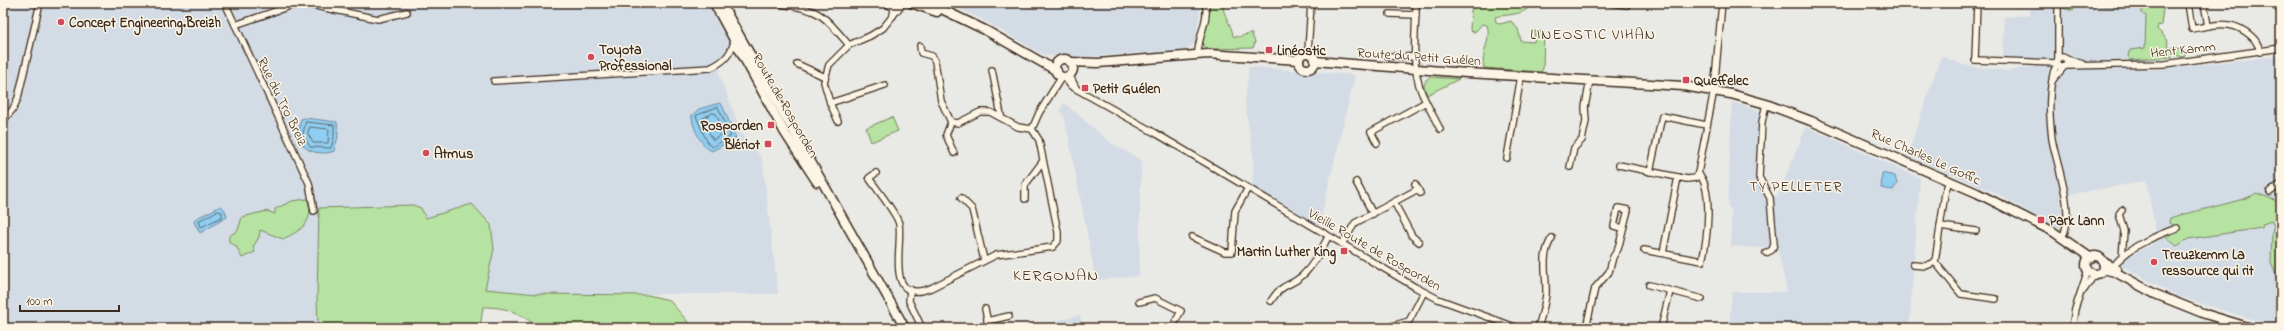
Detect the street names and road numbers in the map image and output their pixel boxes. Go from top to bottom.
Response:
street label: Hent Kamm [2149,37,2217,64]
street label: Route du Petit Guélen [1356,43,1482,72]
street label: Route de Rosporden [746,50,823,162]
street label: Rue du Tro Breiz [251,54,312,150]
street label: Rue Charles Le Goffic [1867,124,1985,191]
street label: Vieille Route de Rosporden [1303,203,1445,297]

